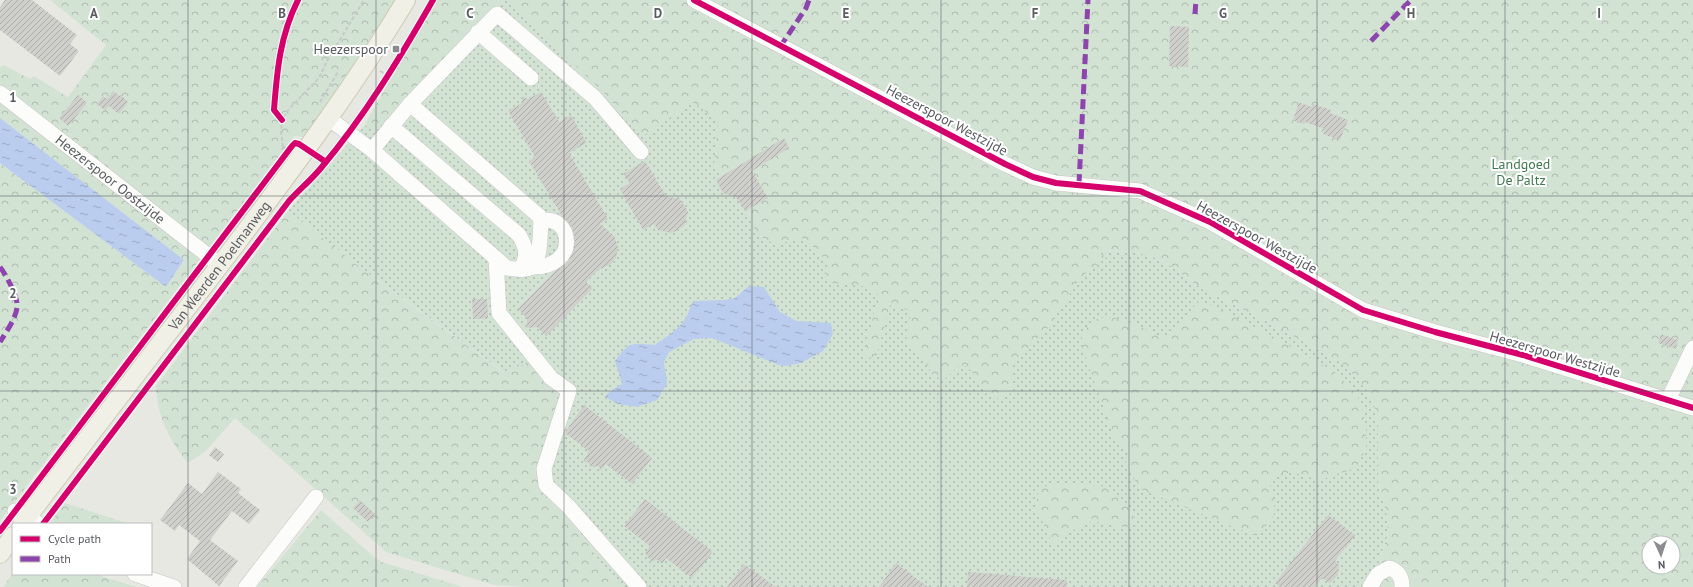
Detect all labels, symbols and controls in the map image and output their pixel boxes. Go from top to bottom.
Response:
text: A [90,5,98,22]
text: B [278,5,286,22]
text: C [466,5,474,22]
text: D [654,5,662,22]
text: E [843,5,850,22]
text: F [1032,5,1039,22]
text: G [1219,5,1227,22]
text: H [1407,5,1415,22]
text: I [1597,5,1601,22]
place label: Heezerspoor [314,40,388,58]
marker: Heezerspoor [391,44,401,54]
street label: Heezerspoor Westzijde [883,80,1011,160]
text: 1 [9,89,17,106]
street label: Heezerspoor Oostzijde [52,131,169,228]
park label: Landgoed De Paltz [1492,155,1550,189]
street label: Heezerspoor Westzijde [1194,196,1320,278]
street label: Van Weerden Poelmanweg [164,197,274,335]
text: 2 [9,285,17,302]
street label: Heezerspoor Westzijde [1488,327,1622,381]
text: 3 [9,481,17,498]
legend [12,523,152,575]
text: Cycle path [48,531,101,546]
north arrow [1641,535,1681,575]
text: Path [48,551,71,566]
text: N [1658,558,1666,572]

